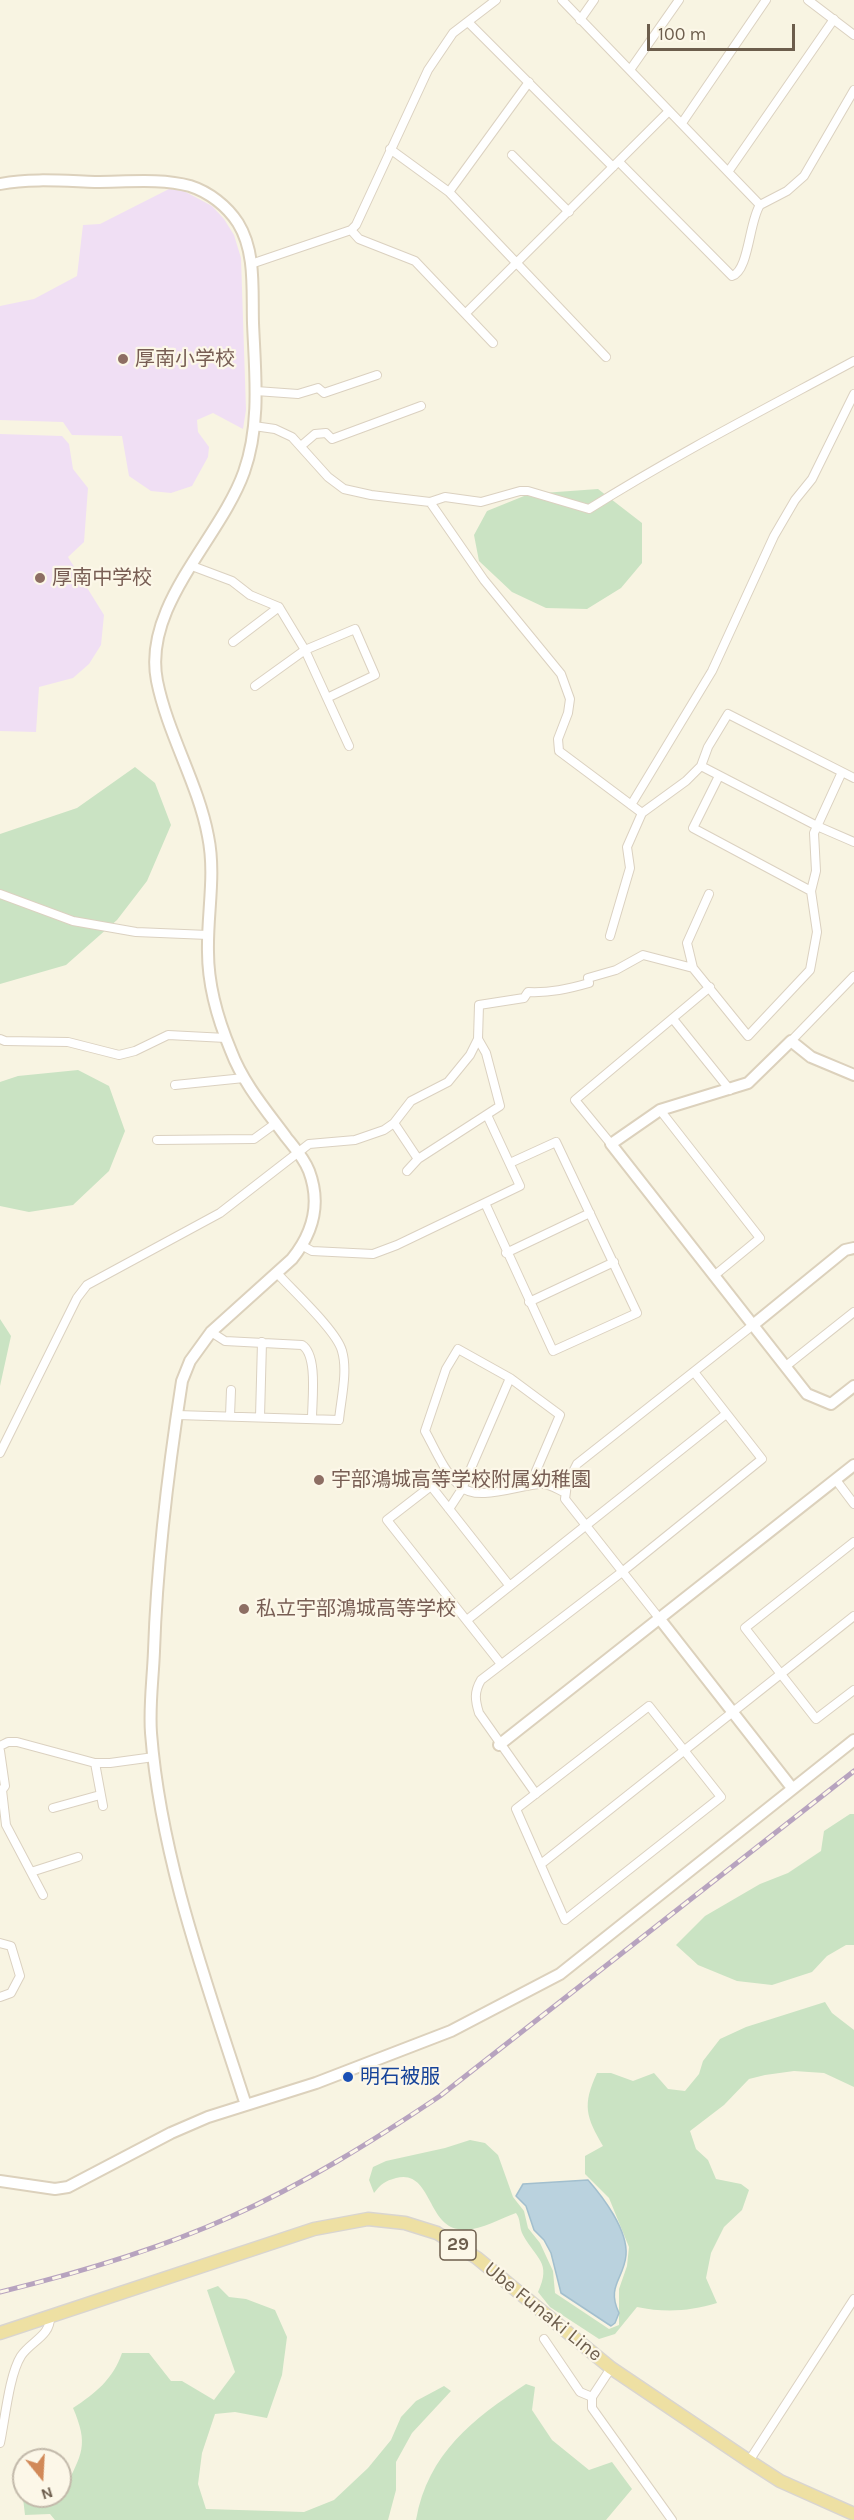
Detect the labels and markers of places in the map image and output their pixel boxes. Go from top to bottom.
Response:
place label: 厚南小学校 [135,347,235,371]
marker: 厚南小学校 [116,352,130,366]
place label: 厚南中学校 [52,566,152,590]
marker: 厚南中学校 [33,571,47,585]
place label: 宇部鴻城高等学校附属幼稚園 [331,1468,591,1492]
marker: 宇部鴻城高等学校附属幼稚園 [312,1473,326,1487]
place label: 私立宇部鴻城高等学校 [256,1597,456,1621]
marker: 私立宇部鴻城高等学校 [237,1602,251,1616]
place label: 明石被服 [360,2065,440,2089]
marker: 明石被服 [341,2070,355,2084]

